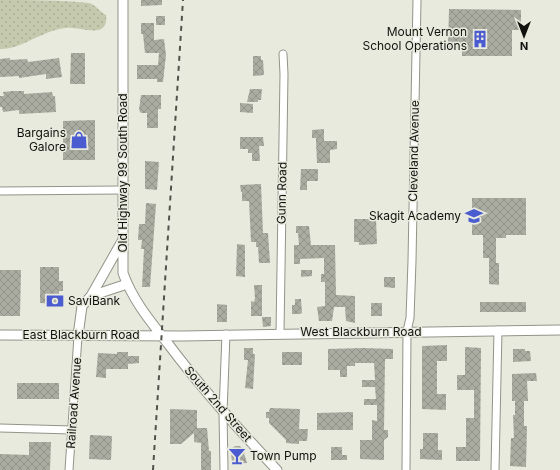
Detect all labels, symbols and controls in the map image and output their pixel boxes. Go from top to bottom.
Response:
north arrow [504,16,544,56]
place label: Mount Vernon School Operations [362,24,467,53]
building icon: Mount Vernon School Operations [470,29,490,49]
text: N [520,39,528,53]
street label: Old Highway 99 South Road [115,93,130,253]
street label: Cleveland Avenue [405,100,422,202]
place label: Bargains Galore [17,125,66,154]
shop icon: Bargains Galore [69,130,89,150]
street label: Gunn Road [273,162,290,224]
school or university icon: Skagit Academy [464,206,484,226]
place label: Skagit Academy [369,208,461,223]
bank icon: SaviBank [45,291,65,311]
place label: SaviBank [68,293,121,308]
street label: West Blackburn Road [300,324,422,339]
street label: East Blackburn Road [22,327,140,342]
street label: Railroad Avenue [63,357,84,449]
street label: South 2nd Street [181,363,255,445]
bar icon: Town Pump [227,446,247,466]
place label: Town Pump [250,448,317,463]

